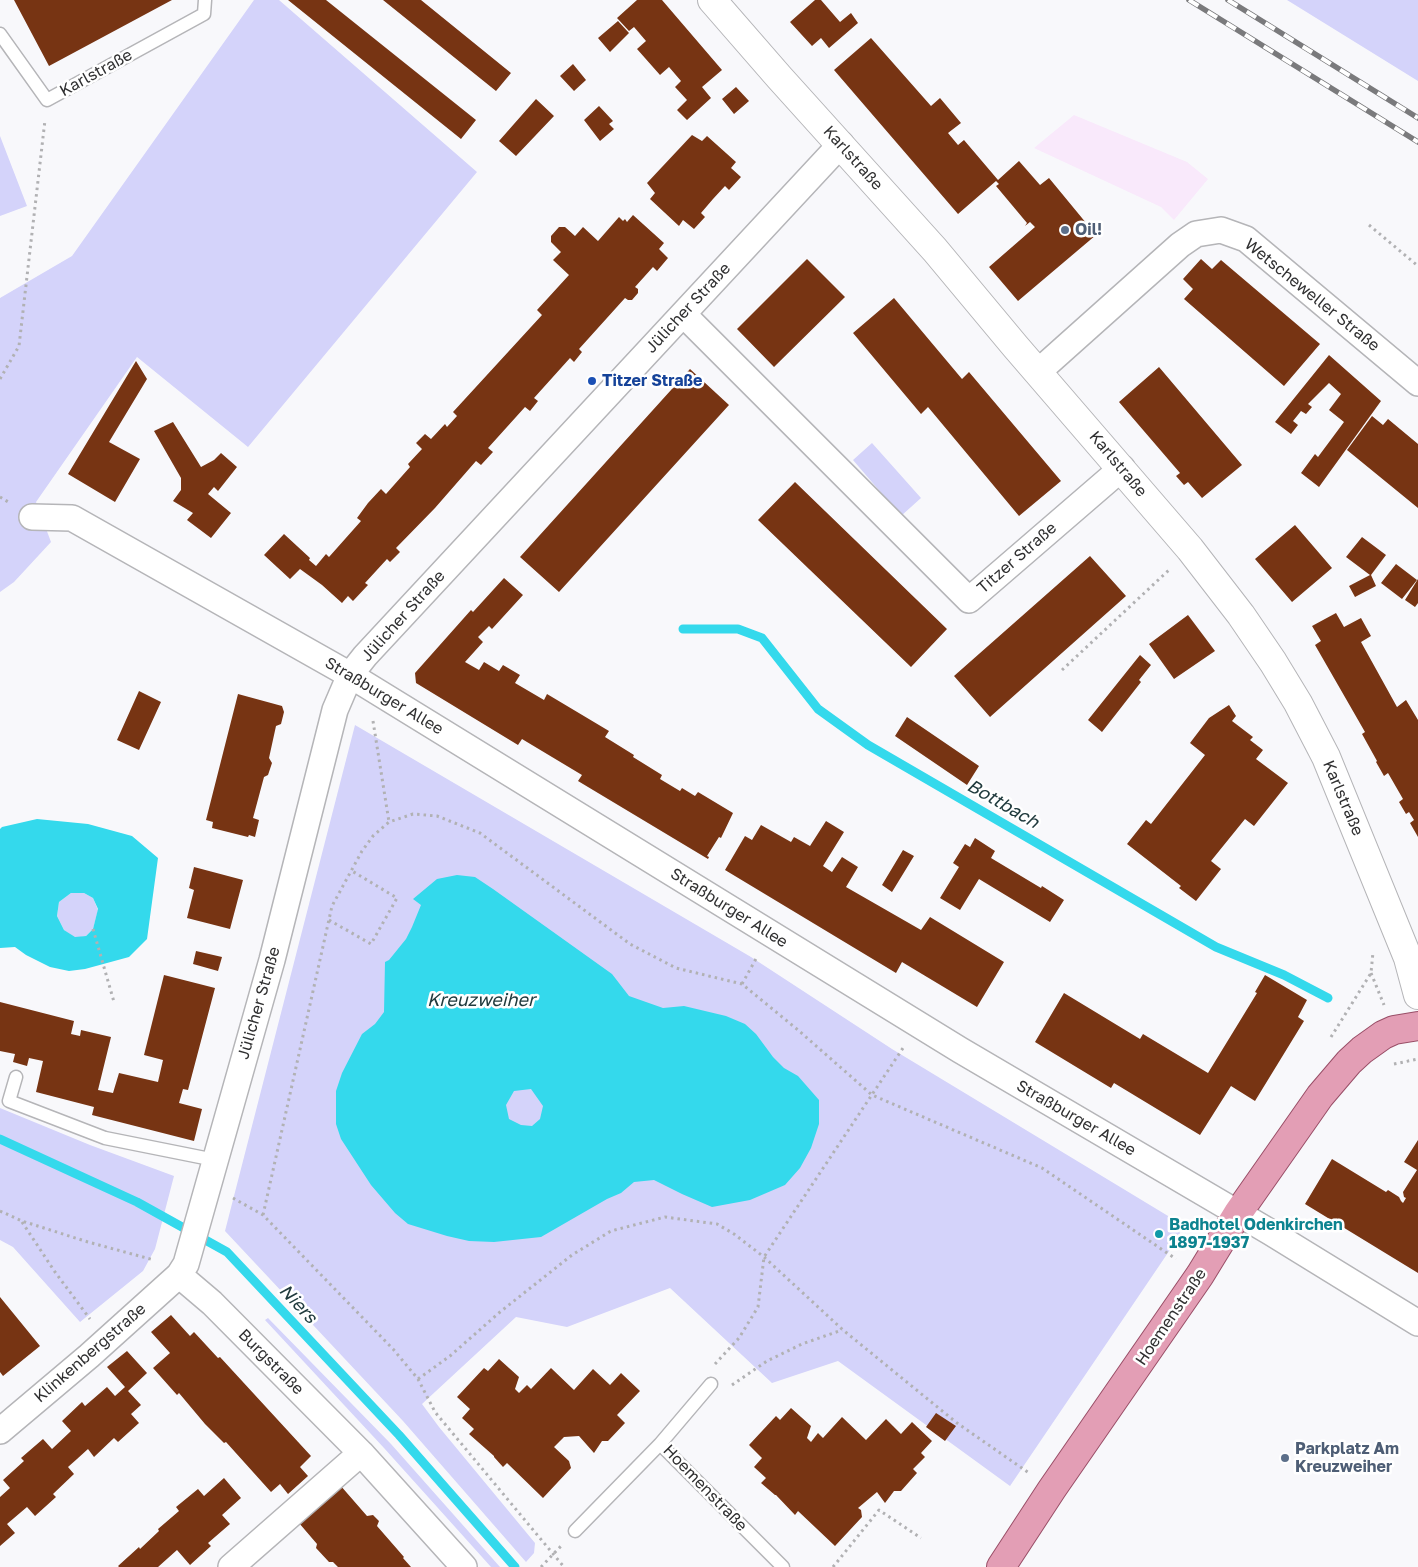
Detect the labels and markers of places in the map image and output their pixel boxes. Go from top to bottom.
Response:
place label: Oil! [1075,220,1102,240]
marker: Oil! [1059,224,1071,236]
place label: Titzer Straße [602,371,702,391]
marker: Titzer Straße [586,375,598,387]
place label: Badhotel Odenkirchen 1897-1937 [1169,1215,1343,1253]
marker: Badhotel Odenkirchen 1897-1937 [1153,1228,1165,1240]
place label: Parkplatz Am Kreuzweiher [1295,1439,1399,1477]
marker: Parkplatz Am Kreuzweiher [1279,1452,1291,1464]

